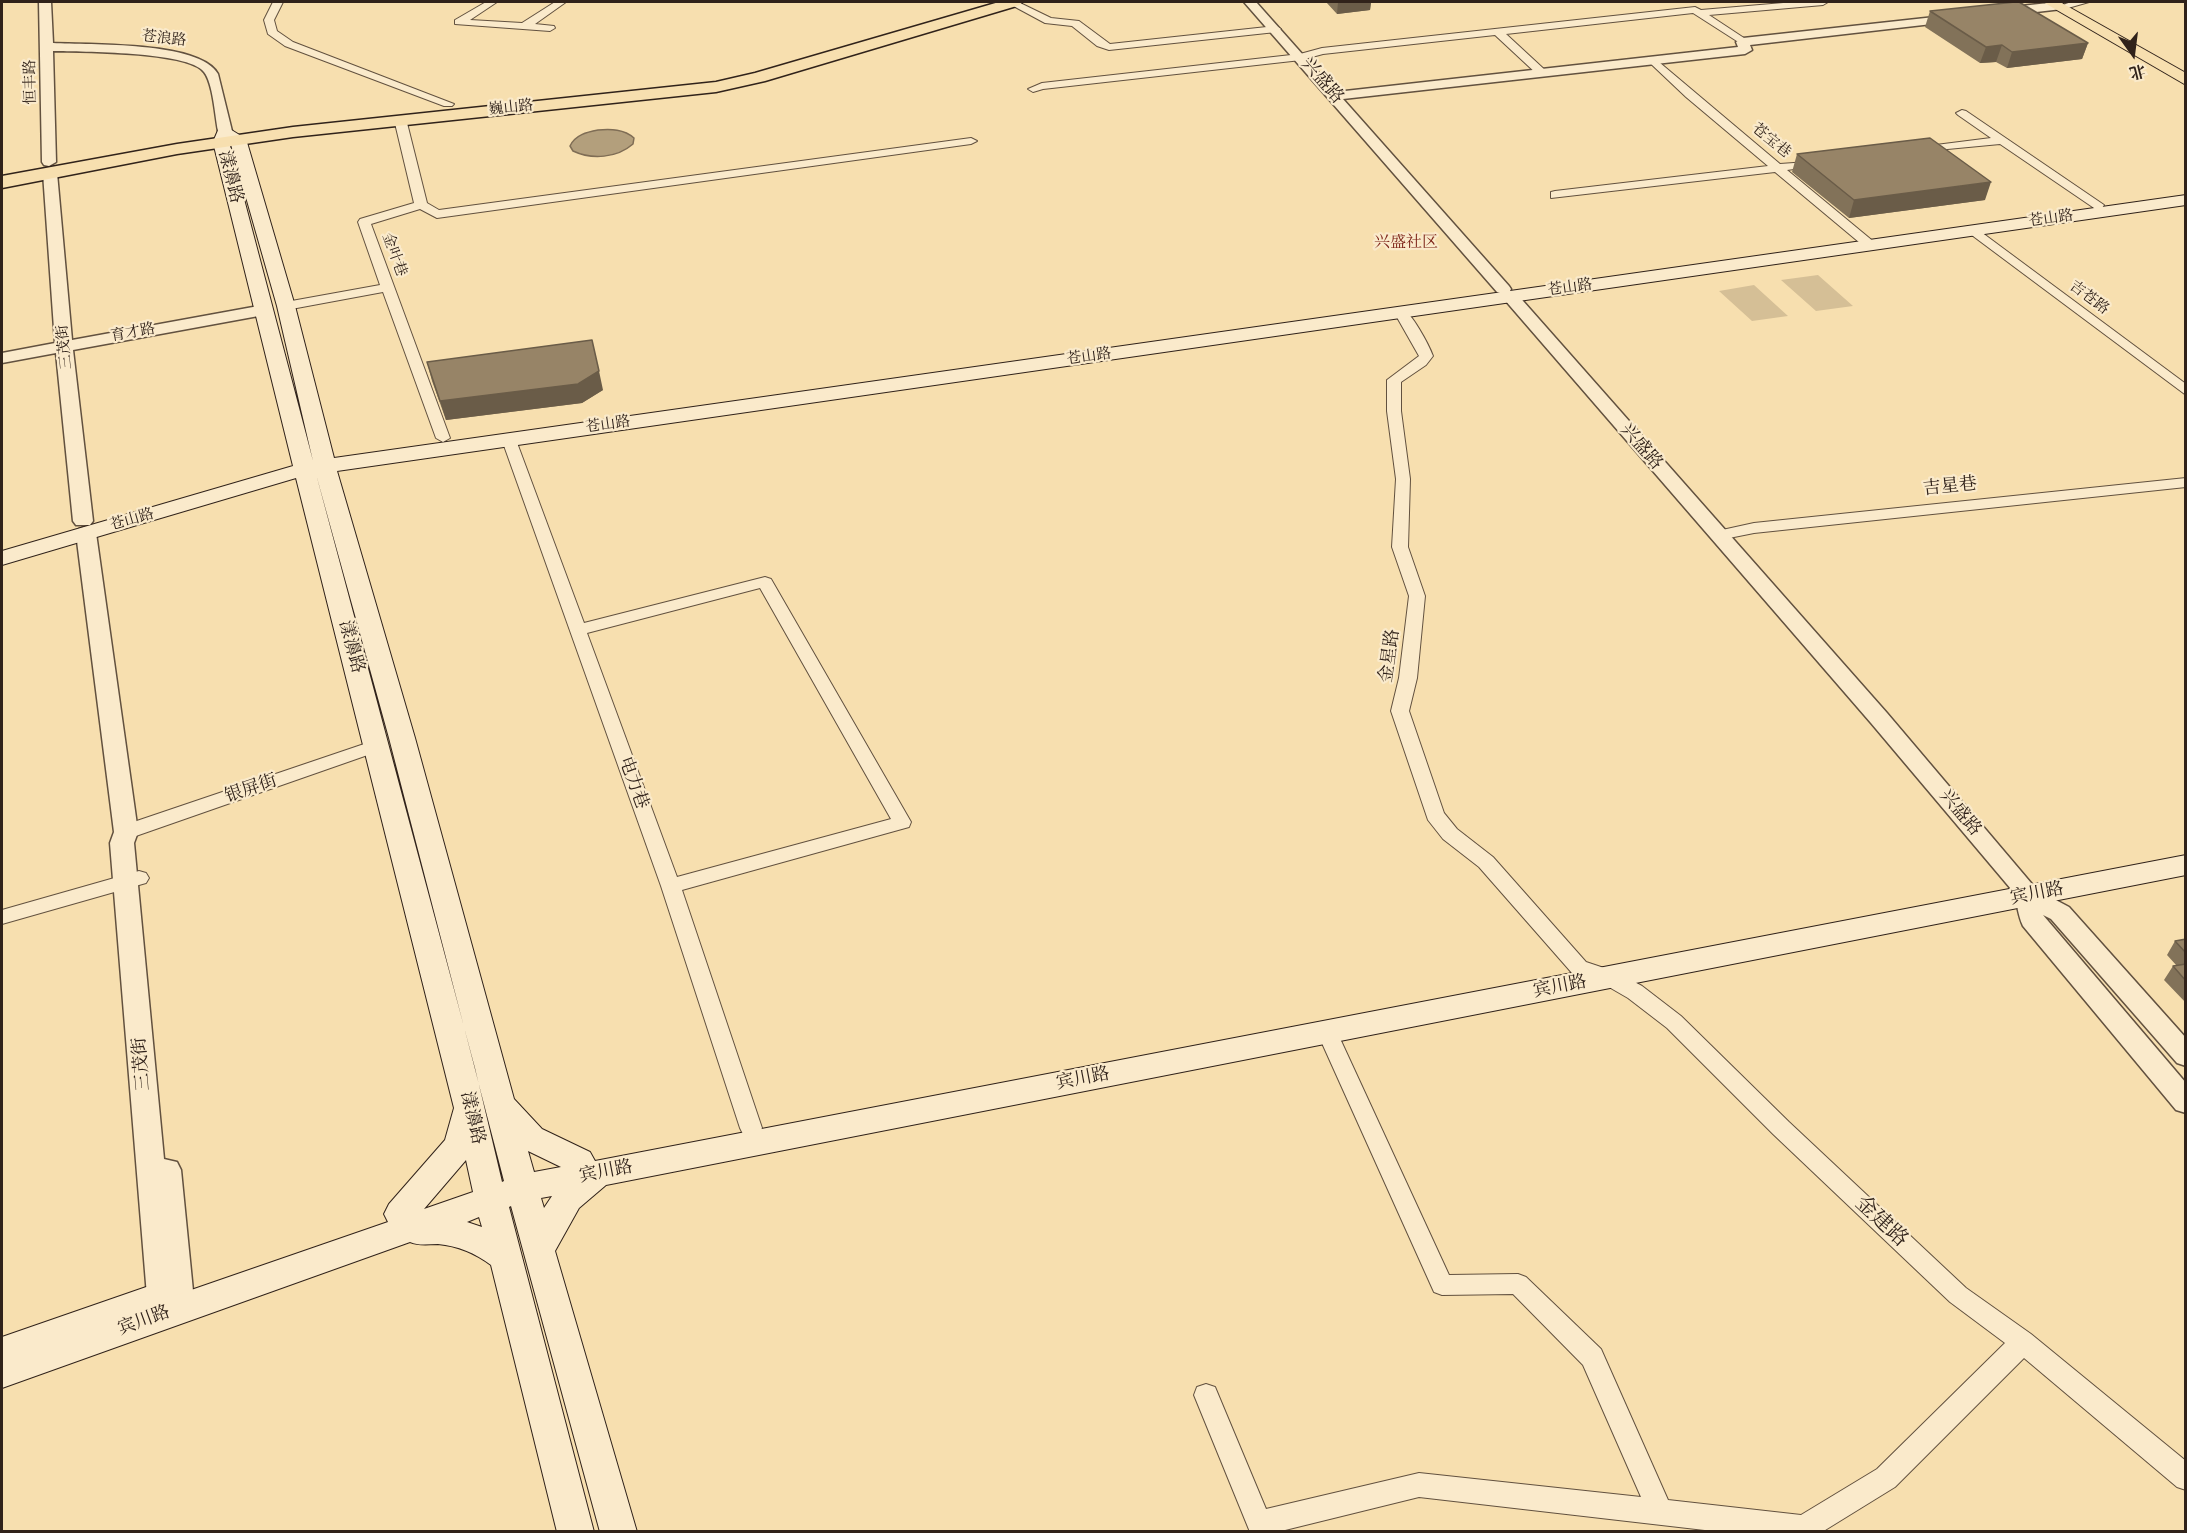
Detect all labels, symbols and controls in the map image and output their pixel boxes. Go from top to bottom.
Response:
north arrow [2103,24,2163,84]
street label: 苍浪路 [141,28,187,50]
street label: 兴盛路 [1296,54,1348,108]
street label: 恒丰路 [22,59,40,105]
text: 北 [2127,61,2148,83]
street label: 巍山路 [488,97,534,119]
street label: 苍宝巷 [1748,120,1794,162]
street label: 漾濞路 [213,148,247,206]
street label: 苍山路 [2027,207,2075,231]
street label: 金叶巷 [378,231,410,279]
district label: 兴盛社区 [1374,233,1438,253]
street label: 苍山路 [1546,276,1594,300]
street label: 吉苍路 [2066,277,2112,319]
street label: 育才路 [109,320,157,346]
street label: 三茂街 [54,324,76,370]
street label: 苍山路 [1065,345,1113,369]
street label: 苍山路 [584,413,632,437]
street label: 兴盛路 [1615,420,1667,474]
street label: 吉星巷 [1922,473,1978,501]
street label: 苍山路 [108,505,156,535]
street label: 漾濞路 [334,618,368,676]
street label: 金星路 [1376,628,1404,684]
street label: 电力巷 [614,754,652,812]
street label: 银屏街 [222,770,280,808]
street label: 兴盛路 [1934,785,1986,841]
street label: 宾川路 [2008,878,2066,910]
street label: 宾川路 [1531,971,1589,1003]
street label: 三茂街 [129,1036,155,1092]
street label: 宾川路 [1054,1063,1112,1095]
street label: 漾濞路 [455,1089,489,1147]
street label: 宾川路 [577,1156,635,1188]
street label: 金建路 [1849,1191,1913,1253]
street label: 宾川路 [115,1302,173,1340]

